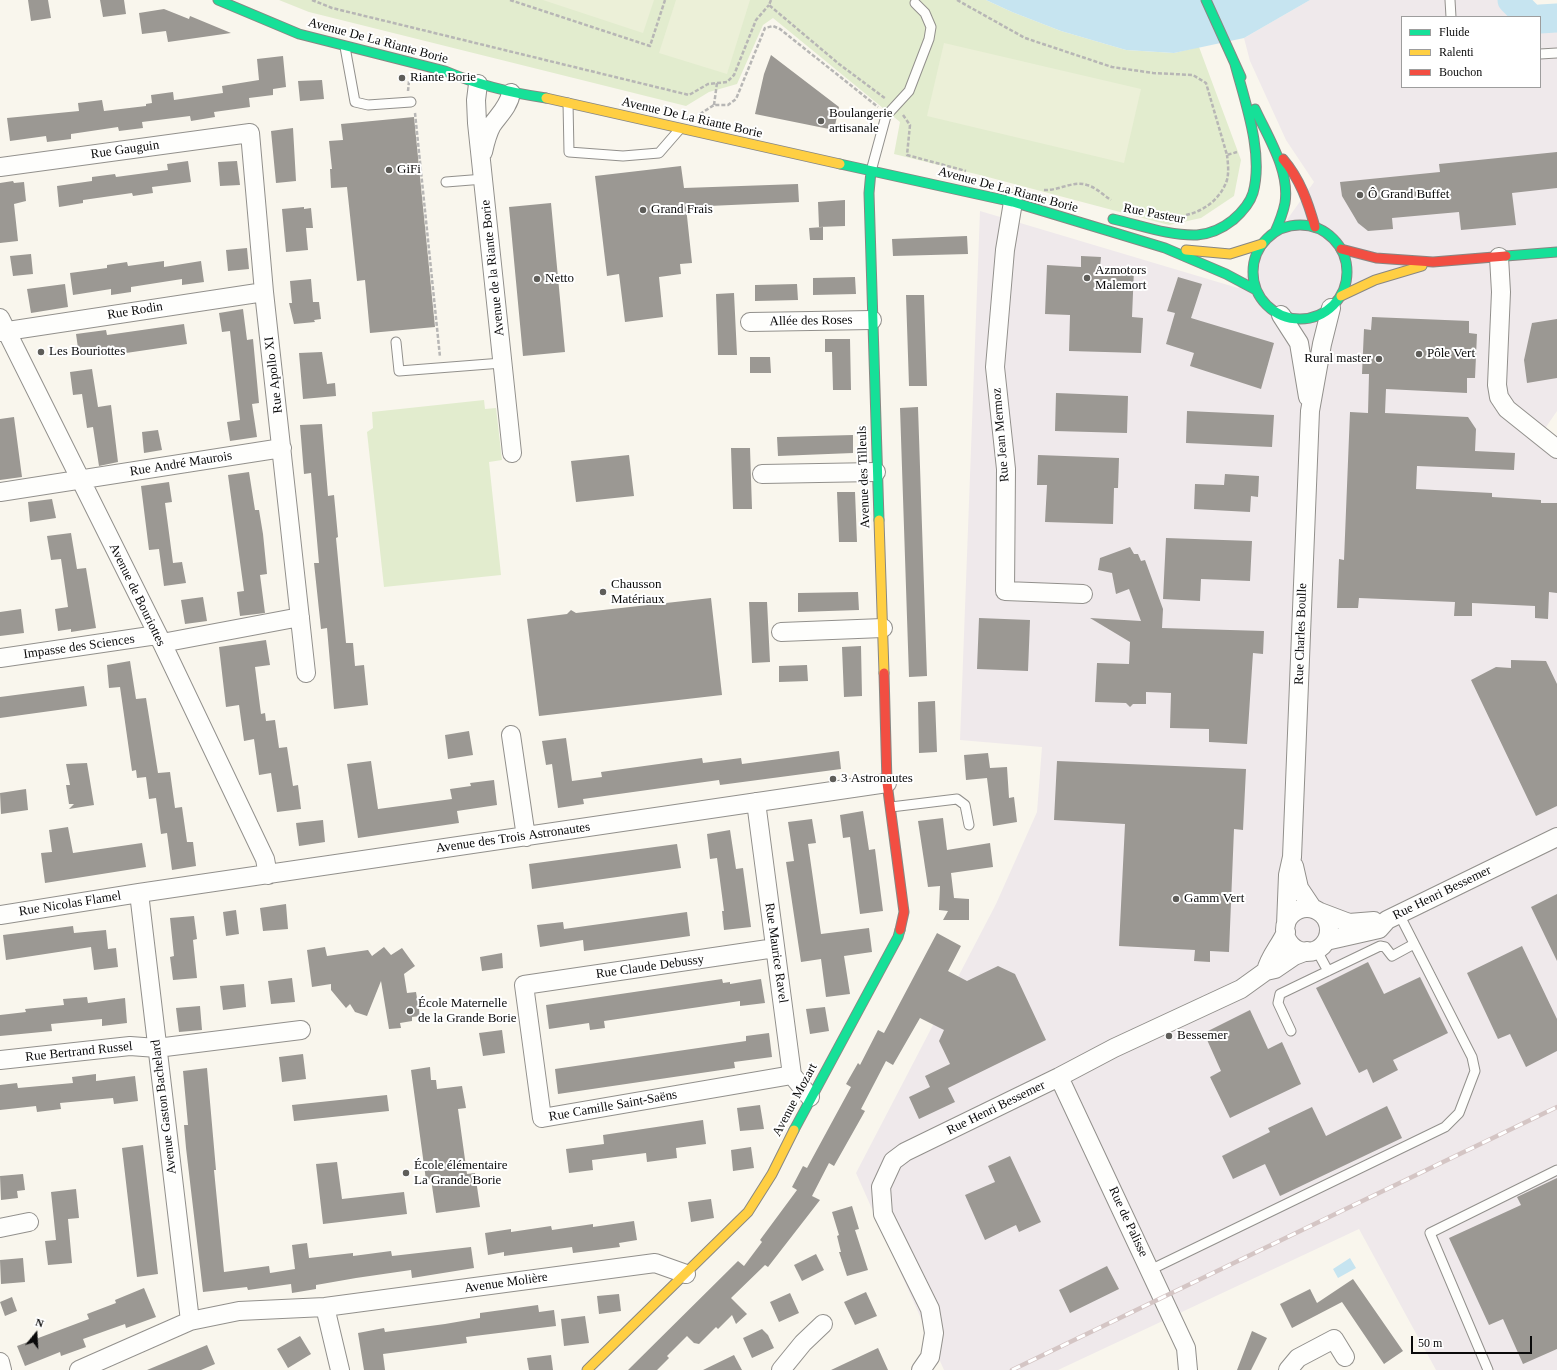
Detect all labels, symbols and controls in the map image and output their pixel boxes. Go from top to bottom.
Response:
street label: Avenue De La Riante Borie [306,15,450,67]
legend [1401,16,1541,88]
text: Fluide [1439,25,1470,39]
text: Ralenti [1439,45,1474,59]
text: Bouchon [1439,65,1482,79]
place label: Riante Borie [410,70,476,86]
marker: Riante Borie [397,73,407,83]
street label: Avenue De La Riante Borie [620,94,764,142]
place label: Boulangerie artisanale [829,106,893,137]
marker: Boulangerie artisanale [816,116,826,126]
street label: Rue Gauguin [90,137,160,163]
place label: GiFi [397,162,421,178]
street label: Avenue De La Riante Borie [936,164,1080,216]
marker: GiFi [384,165,394,175]
place label: Ô Grand Buffet [1368,187,1449,203]
marker: Ô Grand Buffet [1355,190,1365,200]
street label: Avenue de la Riante Borie [478,199,508,337]
street label: Rue Pasteur [1122,200,1186,228]
place label: Grand Frais [651,202,713,218]
marker: Grand Frais [638,205,648,215]
place label: Azmotors Malemort [1095,263,1146,294]
place label: Netto [545,271,574,287]
marker: Azmotors Malemort [1082,273,1092,283]
marker: Netto [532,274,542,284]
street label: Rue Rodin [106,299,164,323]
street label: Allée des Roses [769,312,853,330]
street label: Rue Apollo XI [262,336,286,414]
place label: Les Bouriottes [49,344,125,360]
place label: Pôle Vert [1427,346,1475,362]
marker: Les Bouriottes [36,347,46,357]
marker: Pôle Vert [1414,349,1424,359]
place label: Rural master [1304,351,1371,367]
marker: Rural master [1374,354,1384,364]
street label: Rue Jean Mermoz [989,387,1013,483]
street label: Avenue des Tilleuls [854,425,874,529]
street label: Rue André Maurois [129,448,233,480]
street label: Avenue de Bouriottes [105,541,169,649]
place label: Chausson Matériaux [611,577,664,608]
street label: Rue Charles Boulle [1291,583,1311,685]
marker: Chausson Matériaux [598,587,608,597]
street label: Impasse des Sciences [23,631,135,663]
place label: 3 Astronautes [841,771,913,787]
marker: 3 Astronautes [828,774,838,784]
street label: Avenue des Trois Astronautes [435,819,591,857]
street label: Rue Henri Bessemer [1390,862,1494,924]
street label: Rue Nicolas Flamel [18,888,122,920]
place label: Gamm Vert [1184,891,1244,907]
marker: Gamm Vert [1171,894,1181,904]
street label: Rue Maurice Ravel [761,902,791,1004]
street label: Rue Claude Debussy [595,952,705,982]
place label: École Maternelle de la Grande Borie [418,996,517,1027]
marker: École Maternelle de la Grande Borie [405,1006,415,1016]
place label: Bessemer [1177,1028,1228,1044]
marker: Bessemer [1164,1031,1174,1041]
street label: Rue Bertrand Russel [25,1039,133,1065]
street label: Avenue Gaston Bachelard [148,1039,180,1175]
street label: Avenue Mozart [769,1061,821,1139]
street label: Rue Henri Bessemer [944,1077,1048,1139]
street label: Rue Camille Saint-Saëns [548,1087,678,1125]
place label: École élémentaire La Grande Borie [414,1158,507,1189]
marker: École élémentaire La Grande Borie [401,1168,411,1178]
street label: Rue de Palisse [1105,1184,1151,1260]
street label: Avenue Molière [463,1269,549,1297]
north arrow [16,1314,56,1354]
text: N [34,1316,45,1330]
scale bar [1413,1328,1534,1354]
text: 50 m [1418,1336,1442,1350]

